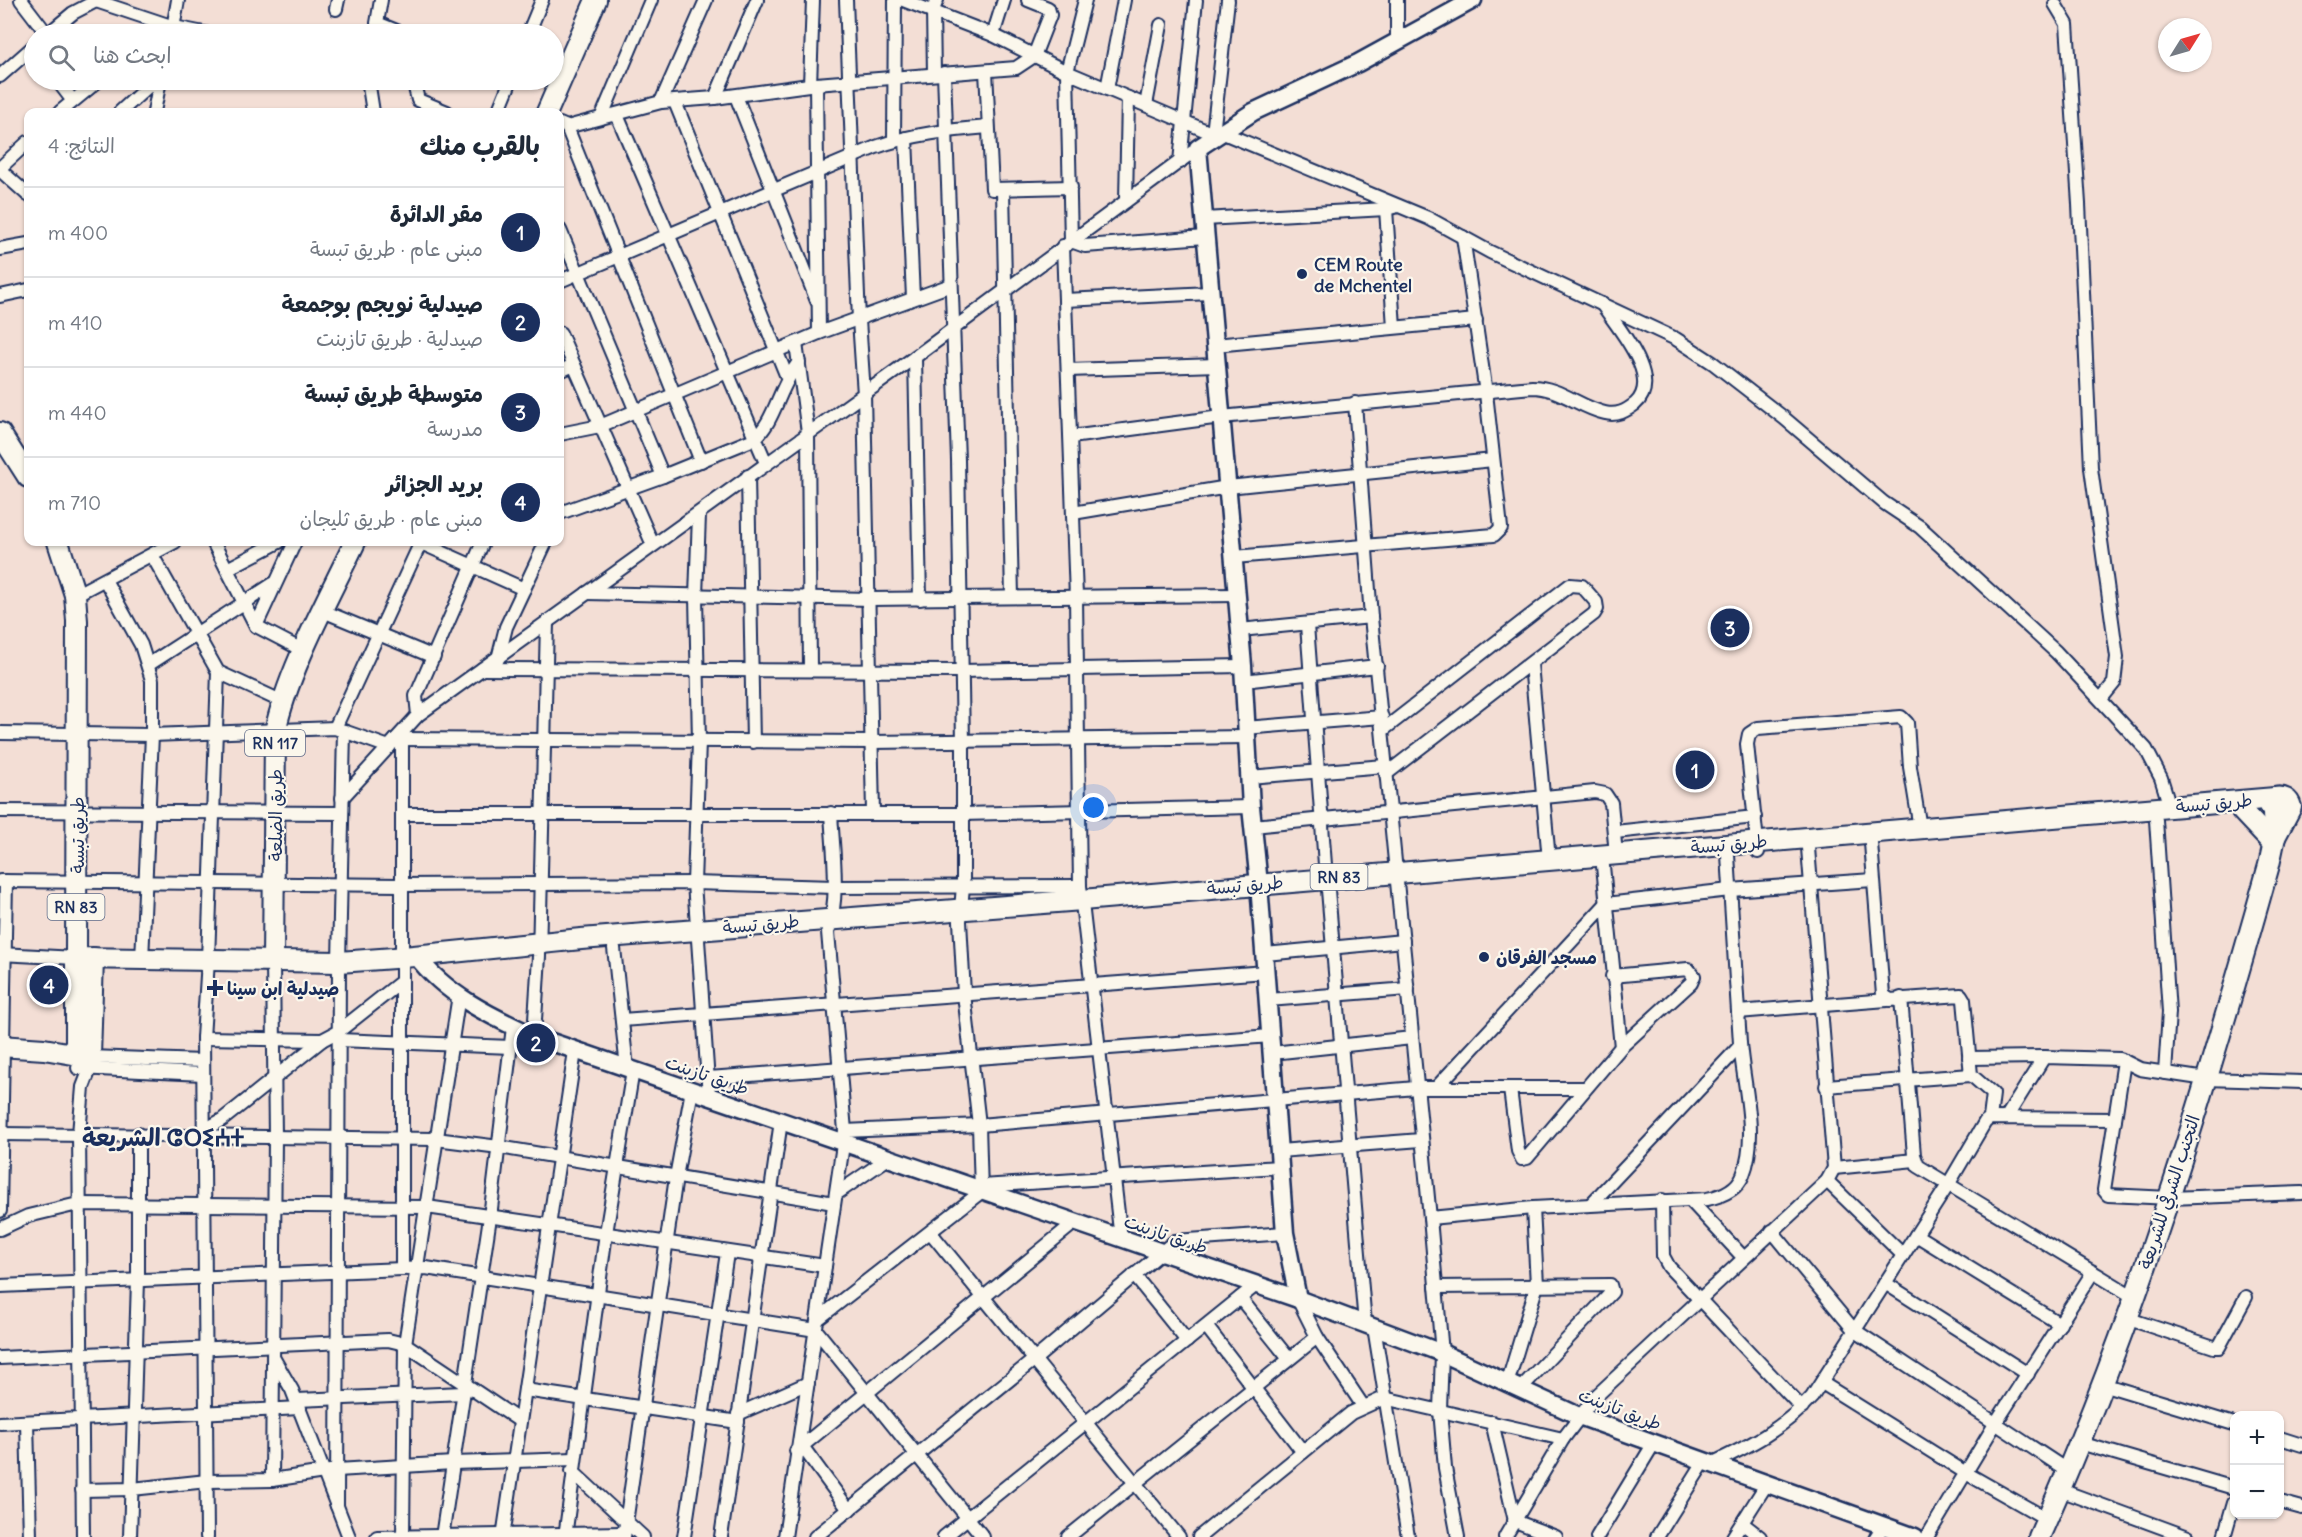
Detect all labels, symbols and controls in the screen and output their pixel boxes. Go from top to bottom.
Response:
north arrow [2158,18,2212,72]
search box [24,24,564,90]
icon: search [45,41,78,74]
text: ابحث هنا [93,41,172,69]
text: بالقرب منك [420,129,540,162]
text: النتائج: 4 [48,133,115,158]
text: مقر الدائرة [390,200,483,228]
text: 400 m [48,220,108,245]
text: 1 [517,220,524,245]
text: مبنى عام · طريق تبسة [310,236,483,261]
place label: CEM Route de Mchentel [1314,253,1412,297]
marker: CEM Route de Mchentel [1295,267,1309,281]
text: صيدلية نويجم بوجمعة [281,290,483,318]
text: 410 m [48,310,103,335]
text: 2 [515,310,526,335]
text: صيدلية · طريق تازبنت [316,326,483,351]
text: متوسطة طريق تبسة [305,380,483,408]
text: 440 m [48,400,107,425]
text: 3 [515,400,526,425]
text: مدرسة [427,416,483,441]
text: بريد الجزائر [386,470,483,498]
text: 710 m [48,490,101,515]
text: 4 [515,490,526,515]
text: مبنى عام · طريق ثليجان [299,506,483,531]
pin: 3 [1710,606,1750,650]
road number: RN 117 [245,730,305,756]
pin: 1 [1676,748,1714,792]
street label: طريق الضلعة [264,769,287,861]
street label: طريق تبسة [2175,788,2253,818]
your location [1079,793,1108,822]
street label: طريق تبسة [66,796,89,874]
street label: طريق تبسة [1690,829,1768,859]
road number: RN 83 [1310,864,1368,890]
street label: طريق تبسة [1206,870,1284,900]
road number: RN 83 [48,894,104,920]
street label: طريق تبسة [722,909,800,939]
place label: مسجد الفرقان [1496,946,1597,969]
marker: مسجد الفرقان [1477,950,1491,964]
pin: 4 [29,962,68,1008]
place label: صيدلية ابن سينا [227,977,339,1000]
marker: صيدلية ابن سينا [208,981,222,995]
pin: 2 [516,1020,556,1066]
street label: طريق تازبنت [662,1050,752,1100]
street label: التجنب الشرقي للشريعة [2133,1112,2207,1273]
district label: الشريعة ⵛⵔⵉⵄⵜ [82,1122,245,1152]
street label: طريق تازبنت [1121,1209,1211,1259]
street label: طريق تازبنت [1575,1383,1665,1435]
map controls [2230,1411,2284,1519]
button: + [2230,1411,2284,1465]
button: − [2230,1465,2284,1519]

